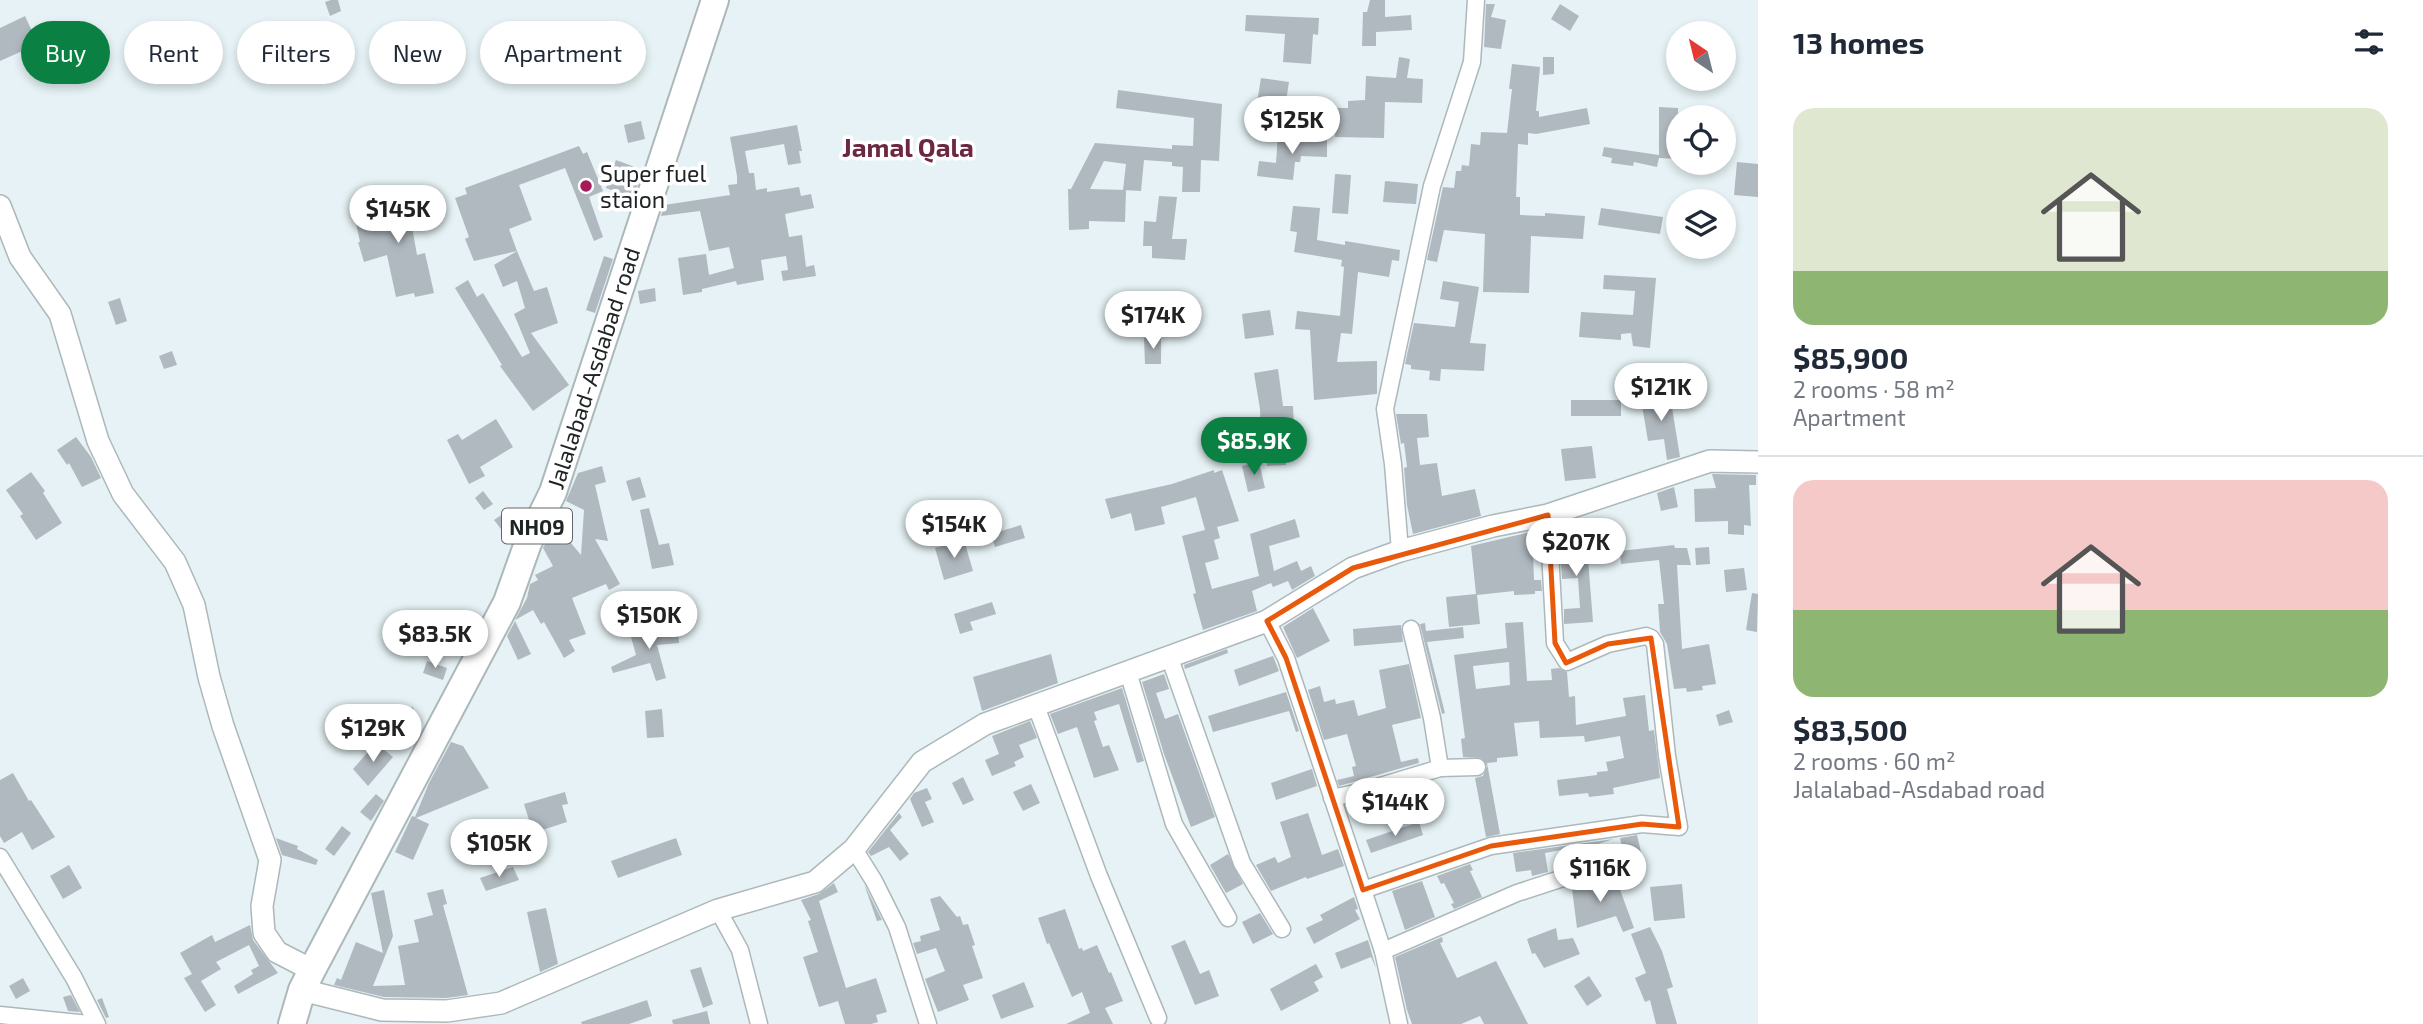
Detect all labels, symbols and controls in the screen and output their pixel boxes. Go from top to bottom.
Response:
chip: Buy [21,21,110,84]
chip: Rent [124,21,223,84]
chip: Filters [237,21,355,84]
chip: New [369,21,466,84]
chip: Apartment [480,21,646,84]
north arrow [1666,21,1736,91]
map controls [1666,21,1736,259]
icon: filters [2350,23,2388,61]
text: 13 homes [1793,24,1924,60]
pin: $125K [1243,96,1341,156]
text: $125K [1260,105,1324,133]
button: locate [1666,105,1736,175]
district label: Jamal Qala [842,131,974,163]
icon: home [2028,154,2154,280]
place label: Super fuel staion [600,159,706,213]
marker: Super fuel staion [578,178,594,194]
pin: $145K [349,186,447,245]
button: layers [1666,189,1736,259]
text: $145K [365,194,431,222]
street label: Jalalabad-Asdabad road [541,244,645,492]
pin: $174K [1104,292,1202,351]
text: $174K [1121,300,1185,328]
text: $85,900 [1793,339,1908,375]
pin: $121K [1612,364,1710,423]
text: $121K [1630,372,1692,400]
text: 2 rooms · 58 m² [1793,375,1955,403]
text: Apartment [1793,403,1906,431]
pin: $85.9K [1197,418,1311,477]
text: $85.9K [1217,426,1291,454]
pin: $154K [905,500,1003,560]
road number: NH09 [502,508,572,544]
text: $154K [921,509,987,537]
pin: $207K [1527,518,1625,578]
icon: home [2028,526,2154,652]
text: $207K [1542,527,1610,555]
pin: $150K [600,592,698,651]
text: $150K [616,600,682,628]
pin: $83.5K [378,610,492,670]
text: $83.5K [398,619,472,647]
pin: $129K [324,704,422,764]
text: $83,500 [1793,711,1908,747]
text: $129K [341,713,405,741]
text: 2 rooms · 60 m² [1793,747,1955,775]
text: Jalalabad-Asdabad road [1793,775,2045,803]
pin: $144K [1346,778,1444,838]
text: $144K [1361,787,1429,815]
pin: $105K [450,820,548,879]
text: $105K [466,828,532,856]
pin: $116K [1551,844,1649,904]
text: $116K [1569,853,1631,881]

